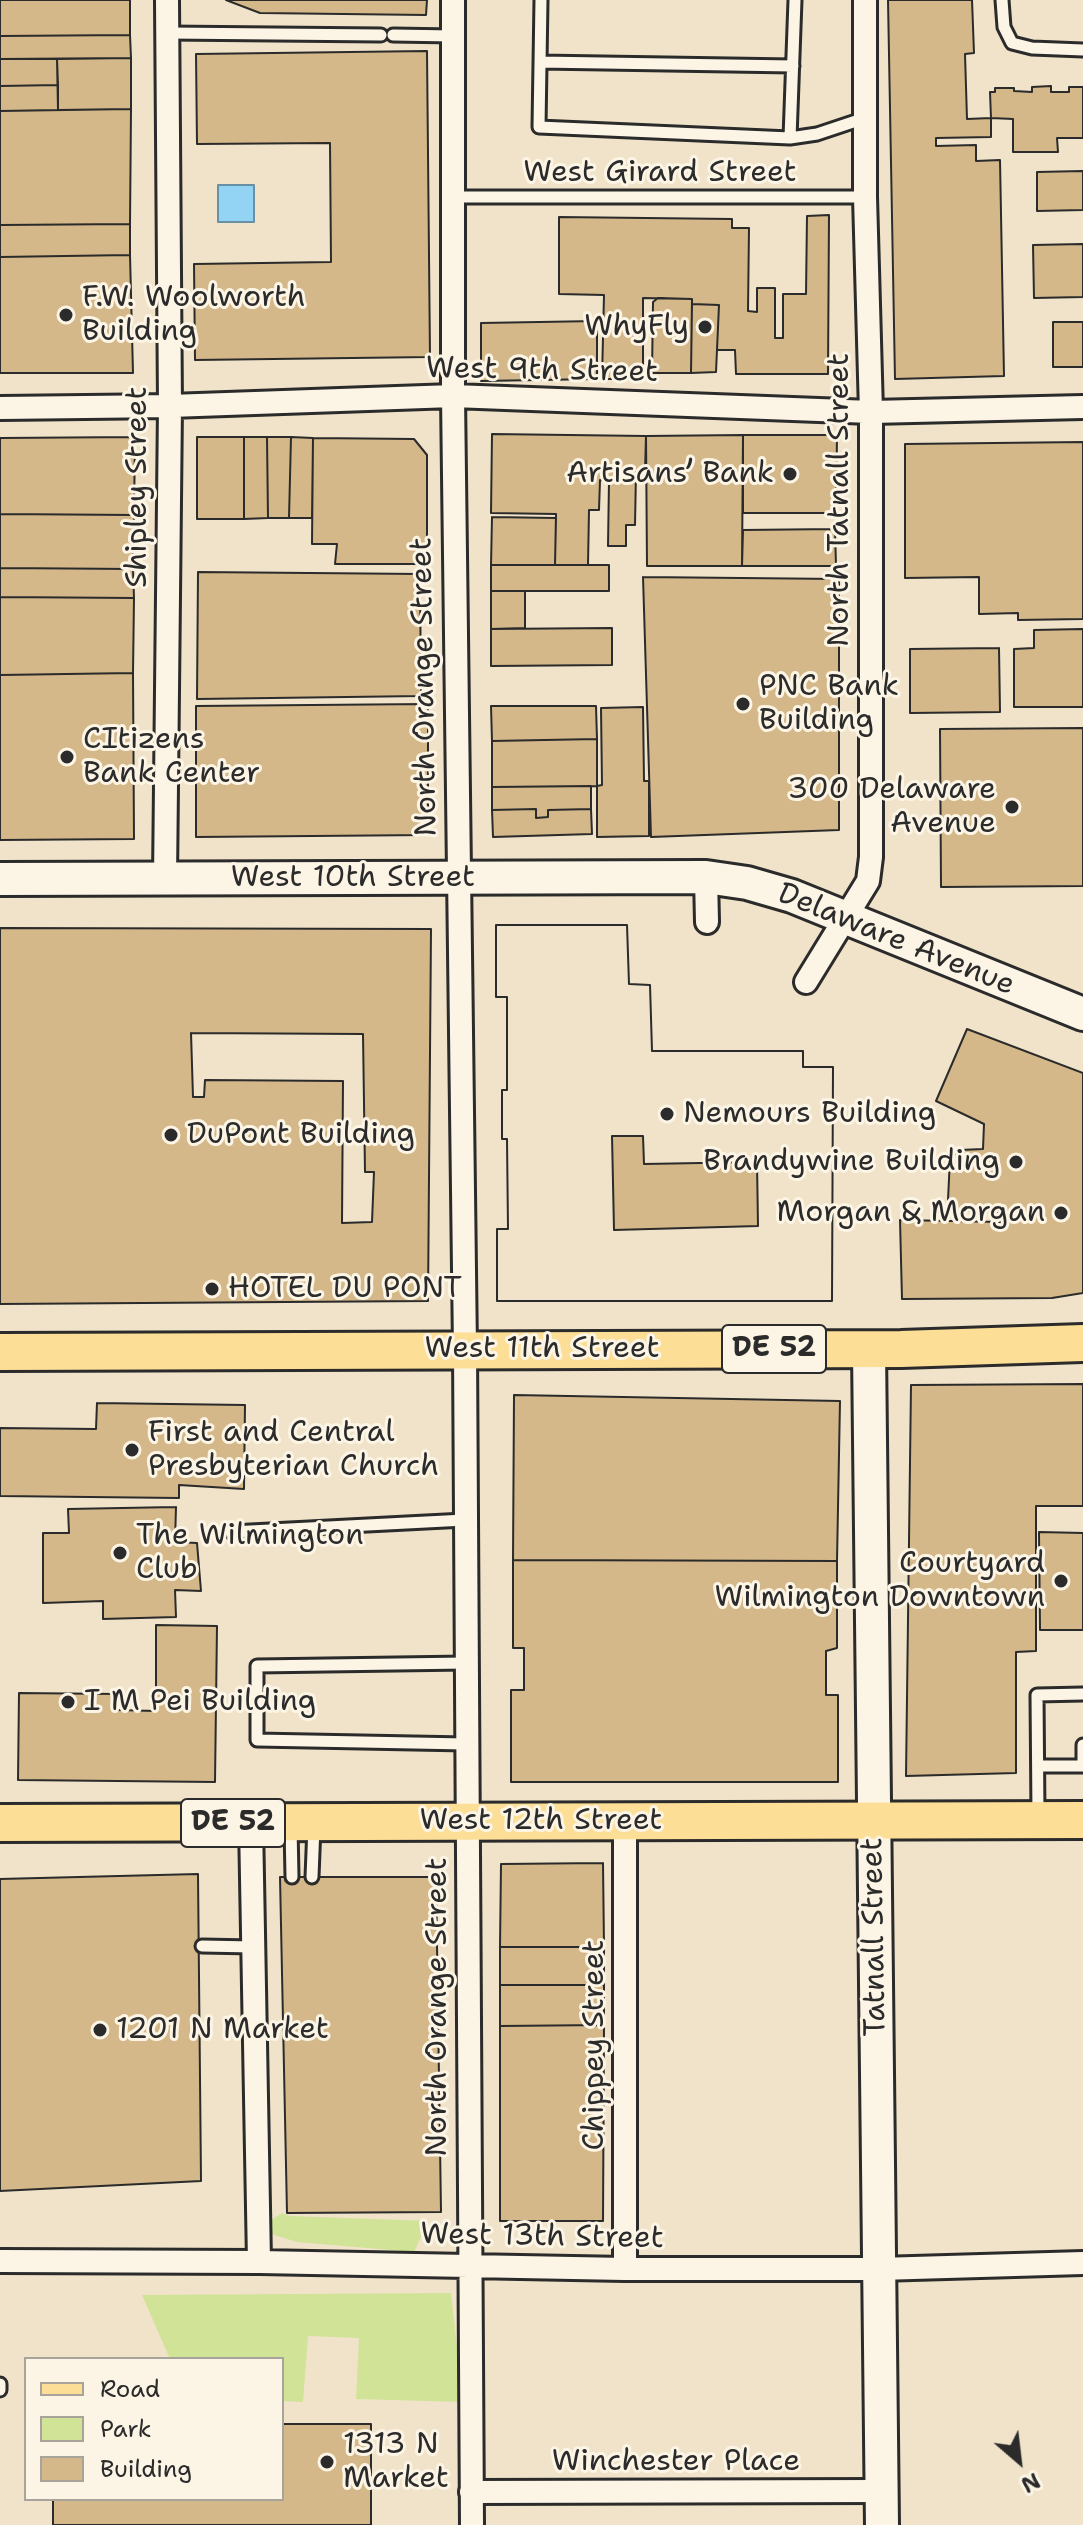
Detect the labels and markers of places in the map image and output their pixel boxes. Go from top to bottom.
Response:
place label: F.W. Woolworth Building [82,280,305,350]
marker: F.W. Woolworth Building [57,306,75,324]
place label: WhyFly [584,309,689,345]
marker: WhyFly [696,318,714,336]
place label: Artisans’ Bank [566,456,774,492]
marker: Artisans’ Bank [781,465,799,483]
place label: PNC Bank Building [759,669,899,740]
marker: PNC Bank Building [734,695,752,713]
place label: CItizens Bank Center [83,722,260,792]
marker: CItizens Bank Center [58,748,76,766]
place label: 300 Delaware Avenue [787,772,996,842]
marker: 300 Delaware Avenue [1003,798,1021,816]
place label: Nemours Building [683,1096,936,1132]
marker: Nemours Building [658,1105,676,1123]
place label: DuPont Building [187,1117,415,1153]
marker: DuPont Building [162,1126,180,1144]
place label: Brandywine Building [703,1144,1000,1180]
marker: Brandywine Building [1007,1153,1025,1171]
place label: Morgan & Morgan [777,1195,1045,1231]
marker: Morgan & Morgan [1052,1204,1070,1222]
place label: HOTEL DU PONT [228,1271,462,1307]
marker: HOTEL DU PONT [203,1280,221,1298]
place label: First and Central Presbyterian Church [148,1415,439,1486]
marker: First and Central Presbyterian Church [123,1441,141,1459]
place label: The Wilmington Club [136,1518,364,1588]
marker: The Wilmington Club [111,1544,129,1562]
place label: Courtyard Wilmington Downtown [714,1546,1045,1616]
marker: Courtyard Wilmington Downtown [1052,1572,1070,1590]
place label: I M Pei Building [84,1684,316,1720]
marker: I M Pei Building [59,1693,77,1711]
place label: 1201 N Market [116,2012,329,2048]
marker: 1201 N Market [91,2021,109,2039]
place label: 1313 N Market [343,2427,449,2498]
marker: 1313 N Market [318,2453,336,2471]

